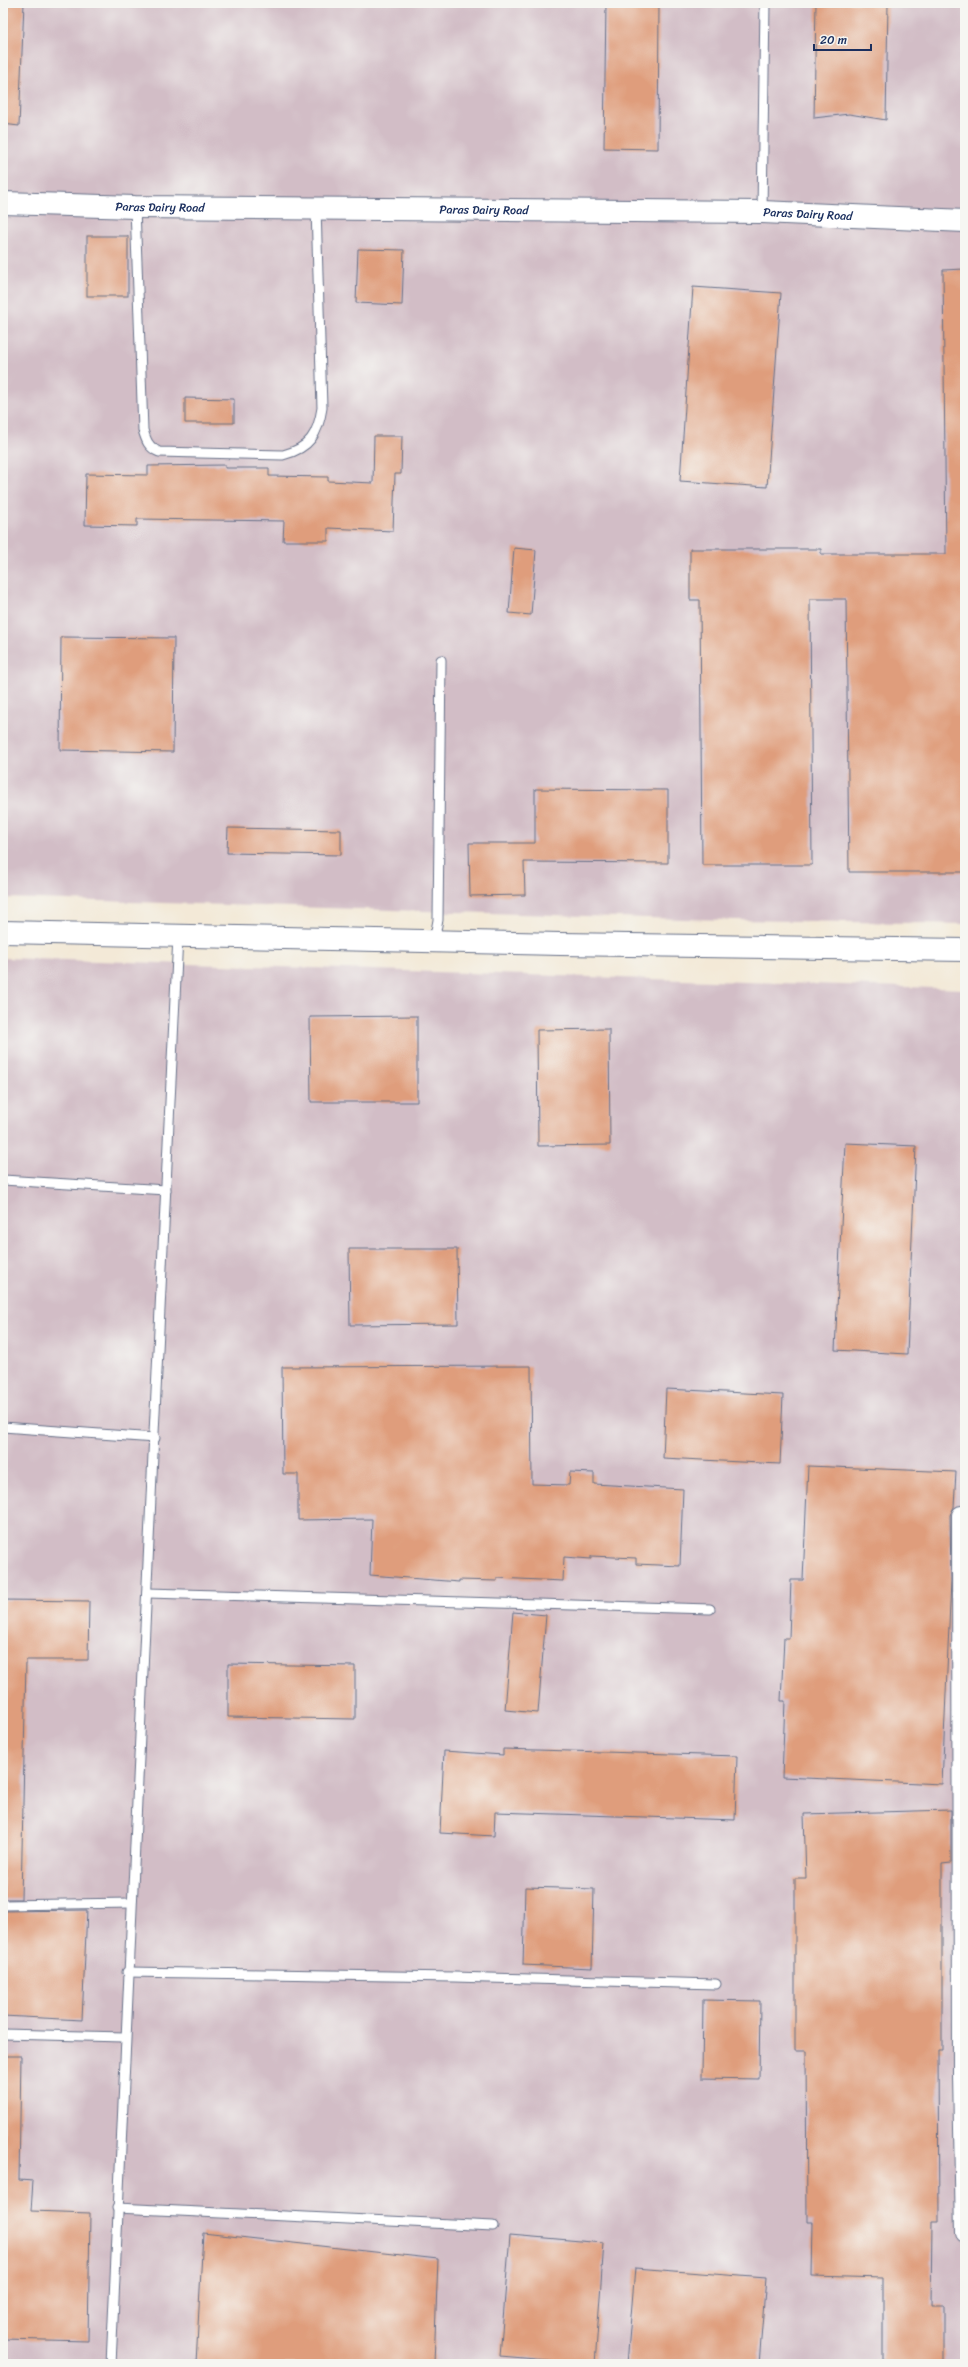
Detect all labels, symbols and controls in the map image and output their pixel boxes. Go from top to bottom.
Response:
scale bar [814,26,871,52]
text: 20 m [820,29,847,51]
street label: Paras Dairy Road [115,195,205,219]
street label: Paras Dairy Road [439,198,529,221]
street label: Paras Dairy Road [763,201,854,227]

